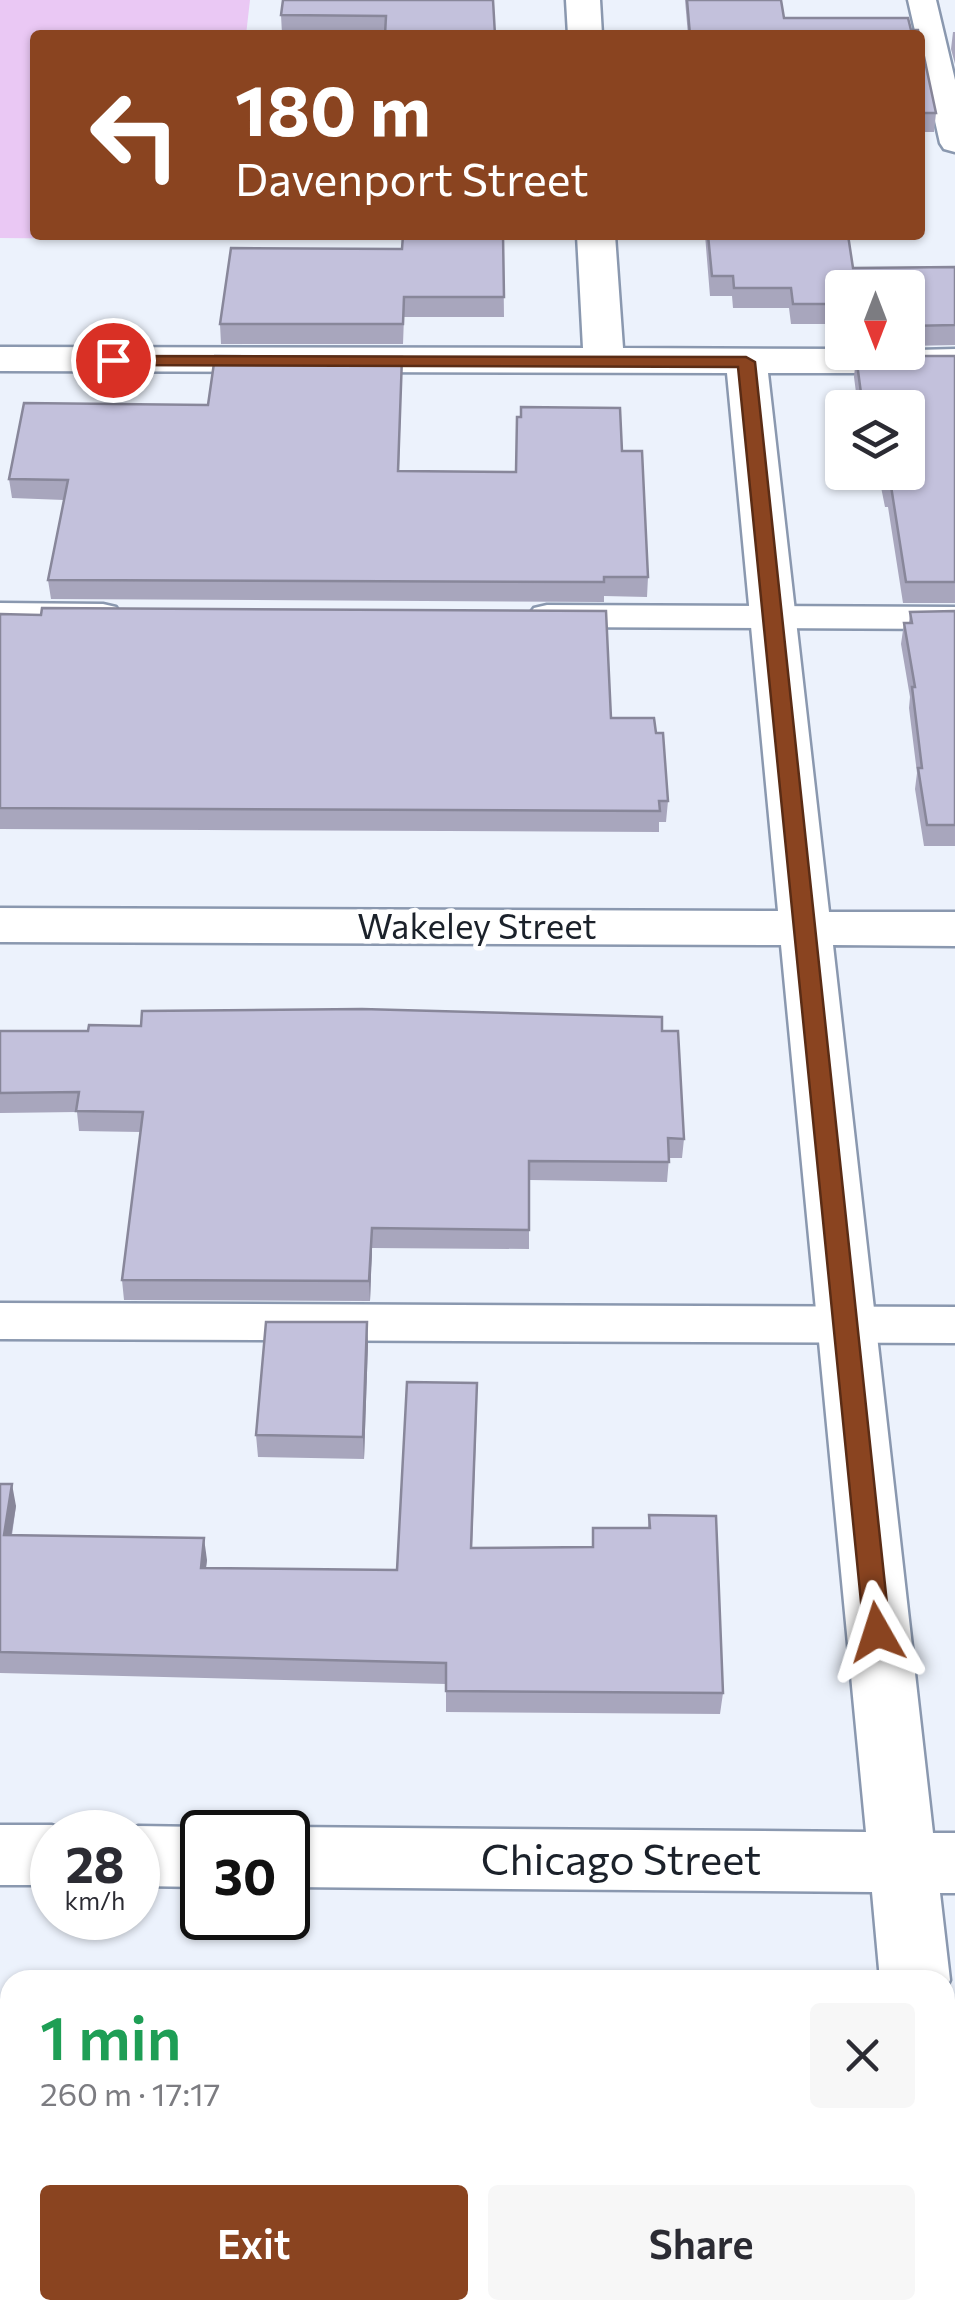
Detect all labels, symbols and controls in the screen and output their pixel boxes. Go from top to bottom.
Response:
text: 180 m [235,65,431,150]
icon: left [70,70,200,200]
text: Davenport Street [235,150,589,205]
north arrow [825,270,925,370]
map controls [825,270,925,490]
pin [71,318,156,403]
icon: arrive [86,333,141,388]
button: layers [825,390,925,490]
street label: Wakeley Street [357,903,597,946]
position arrow [825,1580,929,1684]
speed limit sign: 30 [180,1810,310,1940]
text: 28 [65,1832,125,1893]
street label: Chicago Street [481,1832,761,1884]
text: km/h [65,1885,125,1915]
text: 1 min [40,1999,181,2072]
button: close [810,2003,915,2108]
text: 260 m · 17:17 [40,2073,221,2113]
button: Exit [40,2185,468,2300]
button: Share [488,2185,915,2300]

